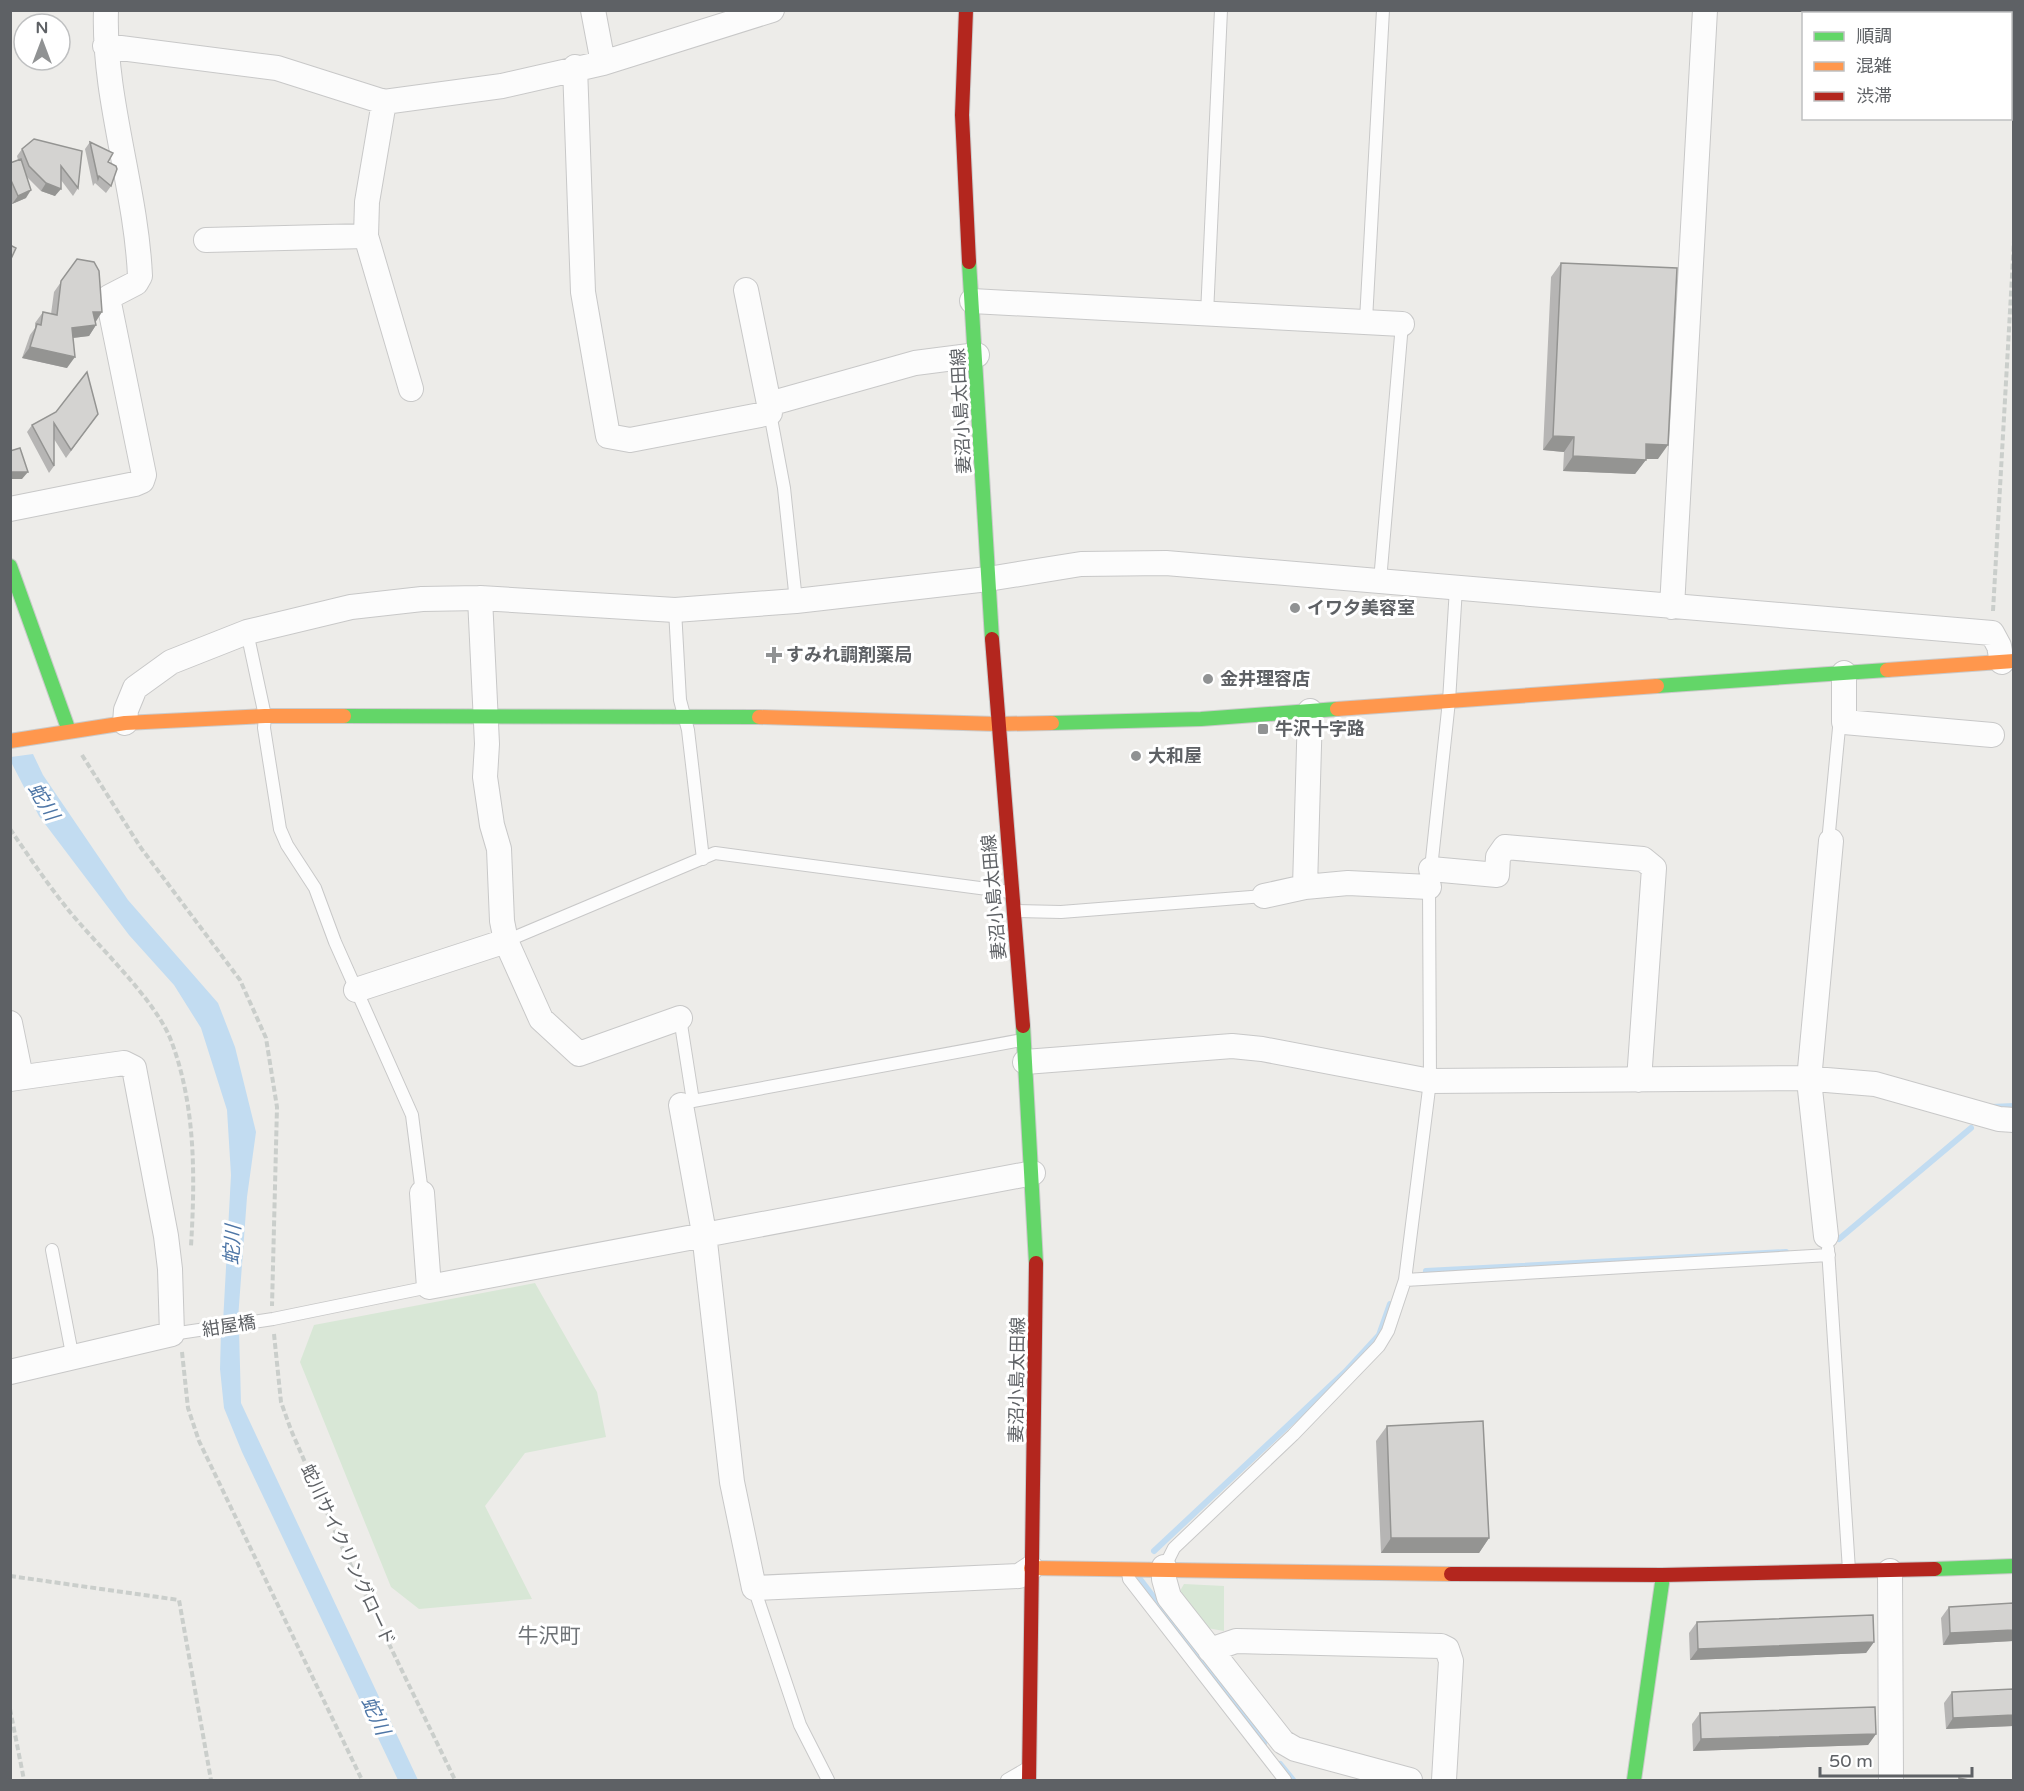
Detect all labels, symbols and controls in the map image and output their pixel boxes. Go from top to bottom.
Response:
north arrow [12,12,72,72]
legend [1802,12,2012,120]
text: N [36,18,48,38]
text: 順調 [1856,25,1892,47]
text: 混雑 [1856,55,1892,77]
text: 渋滞 [1856,85,1892,107]
street label: 妻沼小島太田線 [947,348,975,474]
place label: イワ夕美容室 [1307,597,1415,619]
marker: イワ夕美容室 [1288,601,1302,615]
place label: すみれ調剤薬局 [786,644,912,666]
marker: すみれ調剤薬局 [767,648,781,662]
place label: 金井理容店 [1220,668,1310,690]
marker: 金井理容店 [1201,672,1215,686]
place label: 牛沢十字路 [1275,718,1365,740]
marker: 牛沢十字路 [1256,722,1270,736]
place label: 大和屋 [1148,745,1202,767]
marker: 大和屋 [1129,749,1143,763]
water label: 蛇川 [22,779,65,827]
street label: 妻沼小島太田線 [978,833,1010,961]
water label: 蛇川 [220,1222,246,1266]
street label: 紺屋橋 [201,1311,257,1341]
street label: 妻沼小島太田線 [1005,1317,1029,1443]
street label: 蛇川サイクリングロード [296,1461,400,1649]
district label: 牛沢町 [518,1624,581,1649]
water label: 蛇川 [356,1693,395,1741]
scale bar [1820,1740,1972,1778]
text: 50 m [1829,1750,1873,1772]

